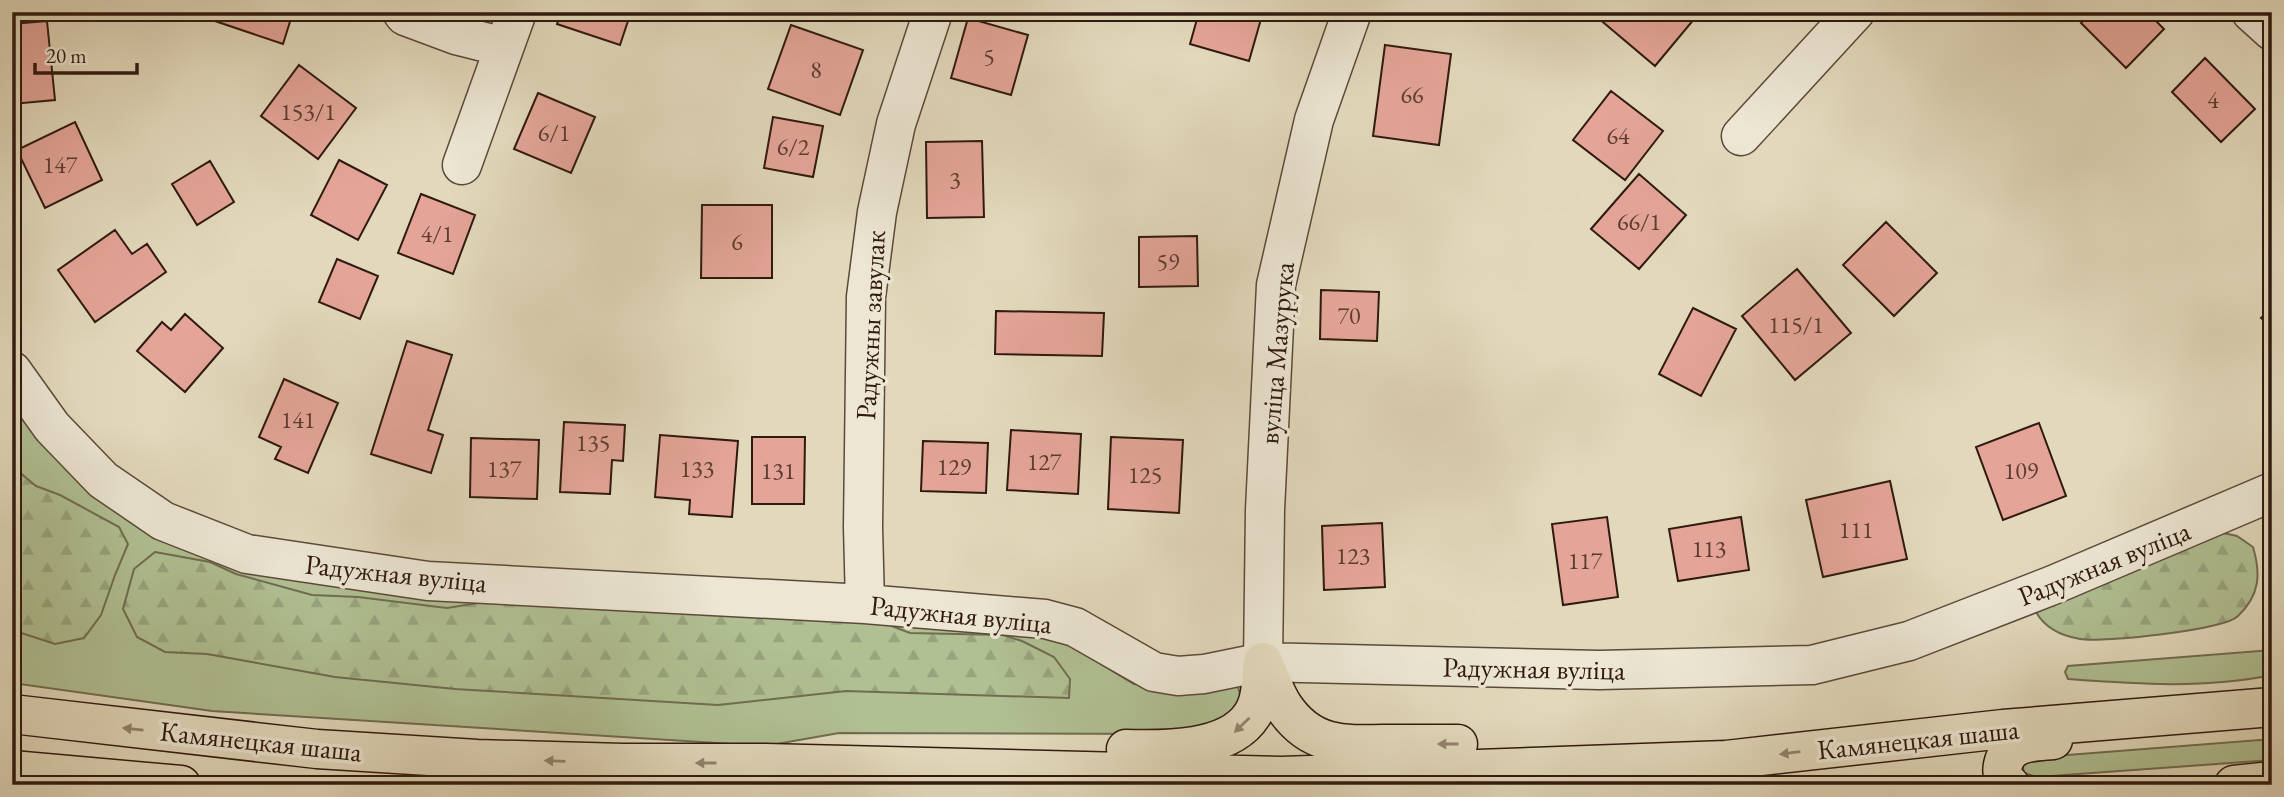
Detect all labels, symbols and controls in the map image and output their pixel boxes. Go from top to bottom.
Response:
scale bar [35,32,136,76]
house number: 5 [983,41,995,72]
text: 20 m [46,42,87,69]
house number: 8 [810,54,822,85]
house number: 66 [1400,79,1424,110]
house number: 4 [2207,84,2219,115]
house number: 153/1 [280,96,336,127]
house number: 6/1 [538,117,570,148]
house number: 64 [1606,120,1630,151]
house number: 6/2 [777,131,810,162]
house number: 147 [43,149,78,180]
house number: 3 [949,164,961,195]
house number: 66/1 [1617,206,1661,237]
house number: 4/1 [421,218,453,249]
house number: 6 [731,226,743,257]
street label: Радужны завулак [847,229,893,421]
house number: 59 [1156,246,1180,277]
street label: вуліца Мазурука [1250,260,1302,446]
house number: 70 [1337,300,1361,331]
house number: 115/1 [1768,309,1824,340]
house number: 141 [281,404,315,435]
house number: 135 [576,427,610,458]
house number: 127 [1027,446,1062,477]
house number: 129 [937,451,972,482]
house number: 137 [487,453,522,484]
house number: 133 [680,453,714,484]
house number: 131 [761,455,795,486]
house number: 109 [2004,455,2039,486]
house number: 125 [1128,459,1162,490]
street label: Радужная вуліца [2013,512,2196,614]
house number: 111 [1839,514,1873,545]
house number: 113 [1692,533,1726,564]
house number: 123 [1336,540,1370,571]
house number: 117 [1568,545,1603,576]
street label: Радужная вуліца [303,546,490,601]
street label: Радужная вуліца [868,587,1055,642]
street label: Радужная вуліца [1442,648,1626,688]
street label: Камянецкая шаша [1815,710,2022,768]
street label: Камянецкая шаша [158,712,365,770]
one-way arrow [1234,716,1251,732]
one-way arrow [121,723,143,734]
one-way arrow [1437,738,1459,750]
one-way arrow [1779,748,1801,759]
one-way arrow [543,755,565,766]
one-way arrow [695,757,717,769]

